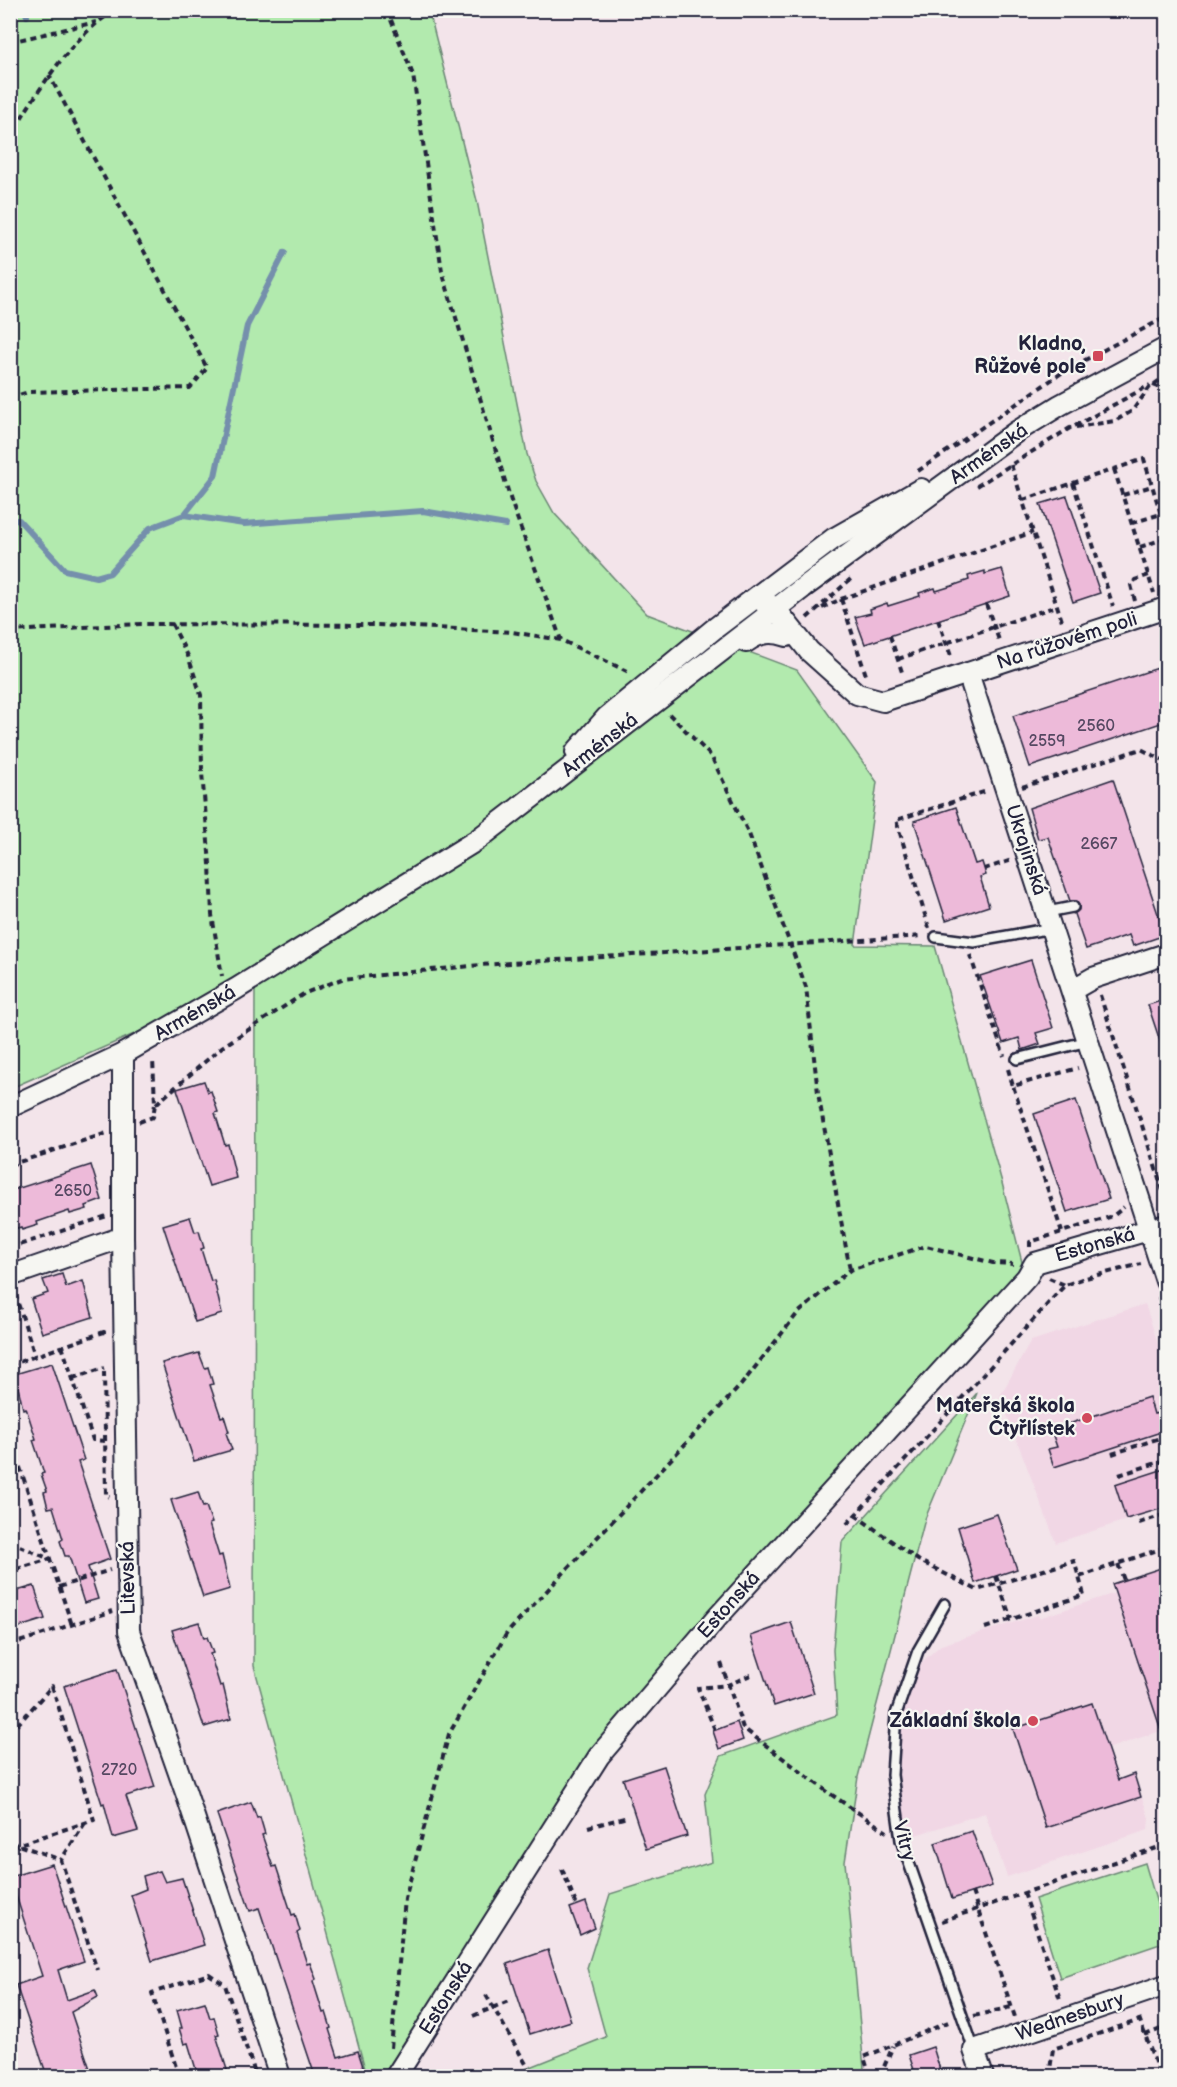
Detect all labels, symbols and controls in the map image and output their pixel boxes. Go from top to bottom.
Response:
place label: Kladno, Růžové pole [974,332,1086,379]
marker: Kladno, Růžové pole [1091,349,1105,363]
street label: Arménská [945,418,1033,490]
street label: Na růžovém poli [994,607,1140,675]
street label: Arménská [557,708,643,782]
house number: 2560 [1077,717,1115,736]
house number: 2559 [1028,732,1066,751]
street label: Ukrajinská [1000,802,1052,898]
house number: 2667 [1081,835,1118,854]
street label: Arménská [150,980,240,1046]
house number: 2650 [54,1182,92,1201]
street label: Estonská [1052,1222,1138,1268]
place label: Mateřská škola Čtyřlístek [936,1394,1076,1441]
marker: Mateřská škola Čtyřlístek [1080,1411,1094,1425]
street label: Litevská [115,1541,141,1615]
street label: Estonská [693,1567,765,1643]
place label: Základní škola [890,1709,1021,1733]
marker: Základní škola [1026,1714,1040,1728]
house number: 2720 [101,1761,137,1780]
street label: Vitry [887,1818,921,1864]
street label: Estonská [414,1957,478,2039]
street label: Wednesbury [1013,1987,1127,2047]

